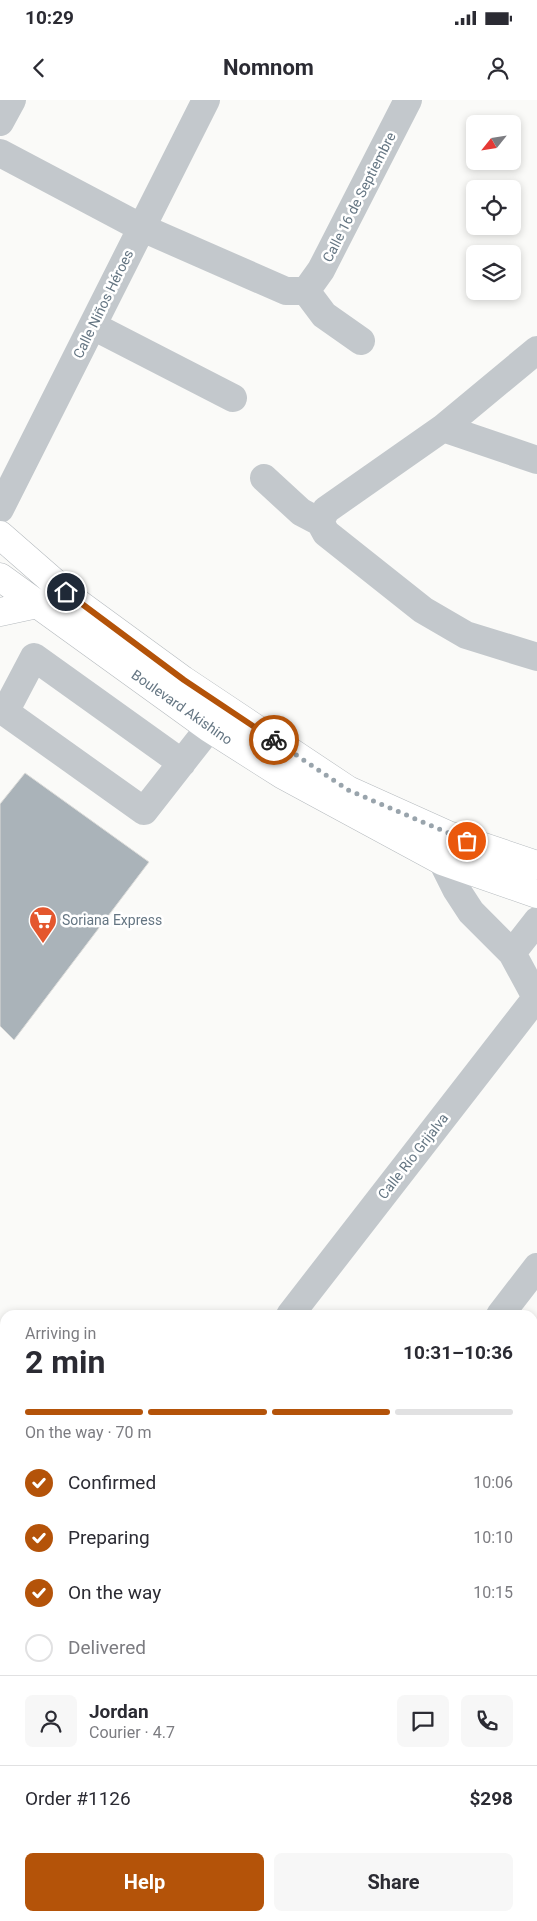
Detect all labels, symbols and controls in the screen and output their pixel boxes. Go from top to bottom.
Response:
text: 10:29 [25,6,74,29]
icon: back [25,54,53,82]
icon: person [484,54,512,82]
text: Nomnom [223,55,314,80]
north arrow [466,115,521,170]
map controls [466,115,521,300]
street label: Calle 16 de Septiembre [319,129,399,265]
button: locate [466,180,521,235]
button: layers [466,245,521,300]
street label: Calle Niños Héroes [70,247,136,361]
pin [45,571,87,613]
icon: home [52,578,80,606]
street label: Boulevard Akishino [129,666,235,748]
courier [249,715,299,765]
icon: bike [260,726,288,754]
pin [446,820,488,862]
icon: bag [453,827,481,855]
supermarket icon: Soriana Express [28,905,58,944]
place label: Soriana Express [62,912,162,928]
street label: Calle Río Grijalva [375,1110,451,1202]
text: Arriving in [25,1324,96,1343]
text: 10:31–10:36 [403,1341,513,1364]
text: 2 min [25,1343,105,1381]
text: On the way · 70 m [25,1423,152,1442]
icon: check [25,1469,53,1497]
text: Confirmed [68,1471,156,1494]
text: 10:06 [473,1473,513,1492]
icon: check [25,1524,53,1552]
text: Preparing [68,1526,150,1549]
text: 10:10 [473,1528,513,1547]
icon: check [25,1579,53,1607]
text: On the way [68,1581,161,1604]
text: 10:15 [473,1583,513,1602]
text: Delivered [68,1636,146,1659]
button: person [25,1695,77,1747]
button: chat [397,1695,449,1747]
button: phone [461,1695,513,1747]
text: Jordan [89,1700,149,1723]
text: Courier · 4.7 [89,1723,175,1742]
text: Order #1126 [25,1787,131,1810]
text: $298 [469,1787,513,1810]
button: Help [25,1853,264,1911]
button: Share [274,1853,513,1911]

